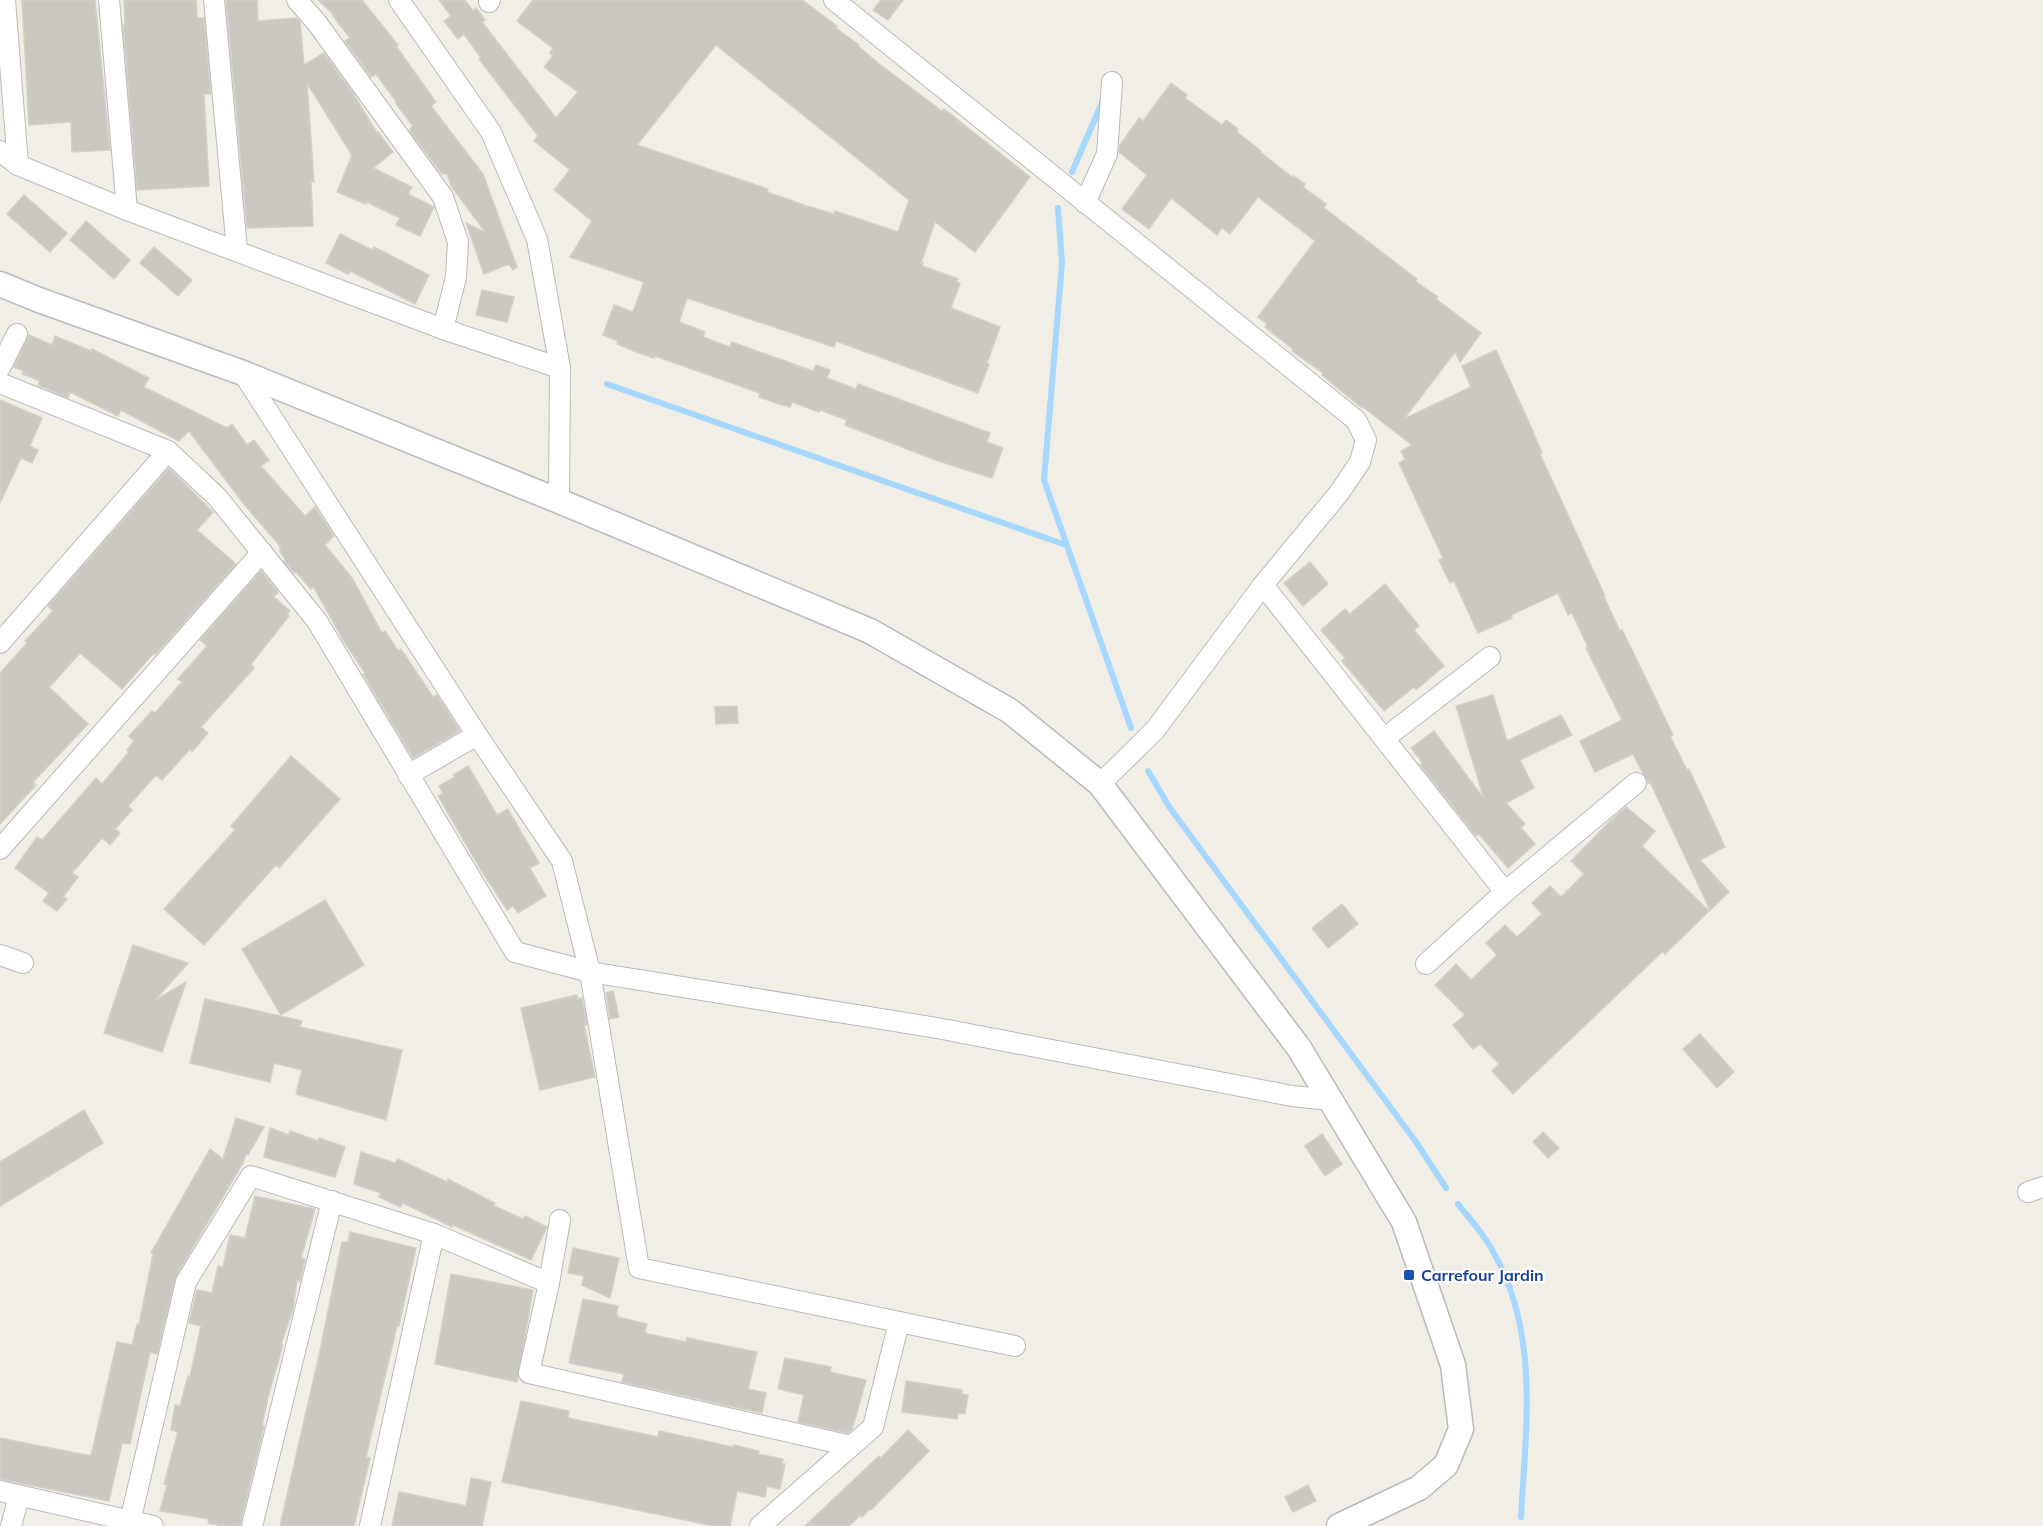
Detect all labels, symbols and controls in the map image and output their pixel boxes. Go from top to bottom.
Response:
place label: Carrefour Jardin [1421,1265,1544,1285]
marker: Carrefour Jardin [1402,1268,1416,1282]

